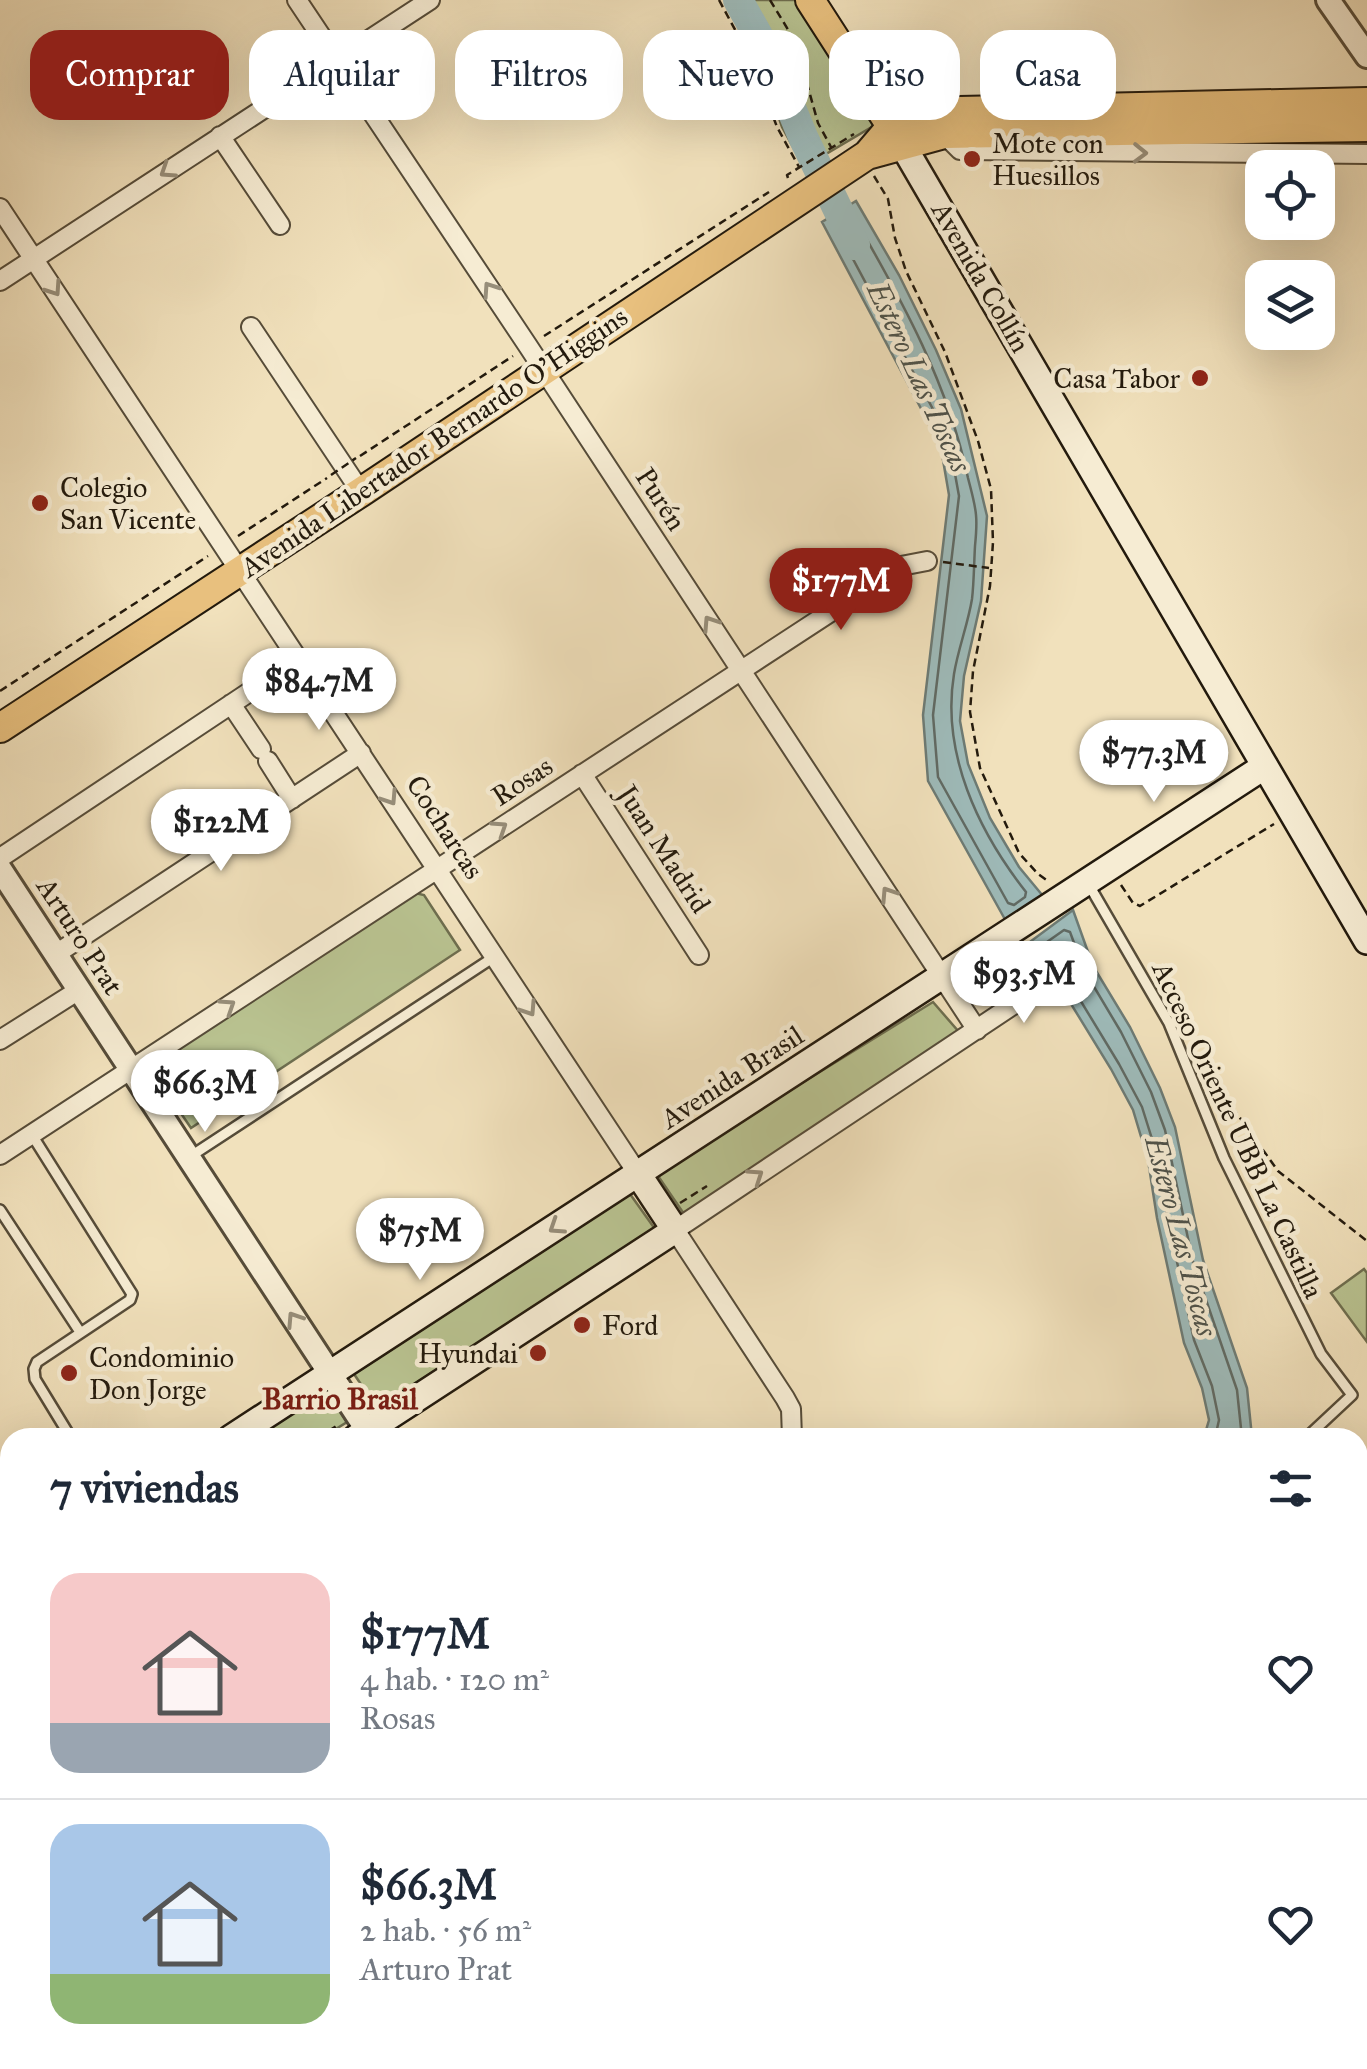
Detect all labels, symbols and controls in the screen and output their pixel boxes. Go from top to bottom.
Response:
chip: Comprar [30,30,229,120]
chip: Alquilar [249,30,435,120]
chip: Filtros [455,30,623,120]
chip: Nuevo [643,30,809,120]
chip: Piso [829,30,960,120]
chip: Casa [980,30,1116,120]
place label: Mote con Huesillos [992,126,1104,193]
one-way arrow [1132,142,1148,163]
marker: Mote con Huesillos [961,148,983,170]
map controls [1245,150,1335,350]
button: locate [1245,150,1335,240]
one-way arrow [160,159,178,178]
street label: Avenida Collín [923,194,1038,359]
button: layers [1245,260,1335,350]
water label: Estero Las Toscas [859,275,979,479]
one-way arrow [41,279,60,297]
one-way arrow [483,282,502,300]
street label: Avenida Libertador Bernardo O'Higgins [233,299,634,586]
place label: Casa Tabor [1053,361,1180,396]
marker: Casa Tabor [1189,367,1211,389]
street label: Purén [628,461,694,537]
place label: Colegio San Vicente [60,470,196,537]
marker: Colegio San Vicente [29,492,51,514]
pin: $177M [771,548,911,633]
text: $177M [792,561,890,600]
one-way arrow [703,615,722,633]
pin: $84.7M [238,648,400,733]
text: $84.7M [264,661,374,700]
pin: $77.3M [1073,720,1235,805]
text: $77.3M [1101,733,1207,772]
street label: Rosas [485,748,559,814]
street label: Cocharcas [399,768,491,886]
street label: Juan Madrid [608,776,718,920]
one-way arrow [378,788,397,806]
pin: $122M [151,789,291,874]
text: $122M [173,802,269,841]
one-way arrow [489,821,507,840]
street label: Arturo Prat [29,870,131,1001]
one-way arrow [882,887,901,905]
pin: $93.5M [943,941,1105,1026]
text: $93.5M [972,954,1076,993]
street label: Acceso Oriente UBB La Castilla [1144,955,1332,1304]
one-way arrow [517,997,535,1016]
one-way arrow [217,999,235,1018]
street label: Avenida Brasil [653,1018,810,1137]
pin: $66.3M [124,1050,286,1135]
text: $66.3M [153,1063,257,1102]
water label: Estero Las Toscas [1137,1131,1225,1342]
one-way arrow [745,1169,763,1188]
pin: $75M [361,1198,479,1283]
text: $75M [378,1211,462,1250]
one-way arrow [549,1215,567,1234]
place label: Ford [602,1308,658,1343]
one-way arrow [288,1312,307,1330]
marker: Ford [571,1314,593,1336]
place label: Hyundai [418,1336,518,1371]
place label: Condominio Don Jorge [89,1340,234,1407]
marker: Hyundai [527,1342,549,1364]
marker: Condominio Don Jorge [58,1362,80,1384]
district label: Barrio Brasil [262,1381,419,1417]
icon: filters [1263,1461,1318,1516]
text: 7 viviendas [50,1462,239,1514]
text: $177M [360,1608,490,1660]
icon: home [130,1613,250,1733]
icon: heart [1263,1646,1318,1701]
text: 4 hab. · 120 m² [360,1660,549,1699]
text: Rosas [360,1699,435,1738]
text: $66.3M [360,1859,497,1911]
icon: home [130,1864,250,1984]
icon: heart [1263,1897,1318,1952]
text: 2 hab. · 56 m² [360,1911,531,1950]
text: Arturo Prat [360,1950,512,1989]

